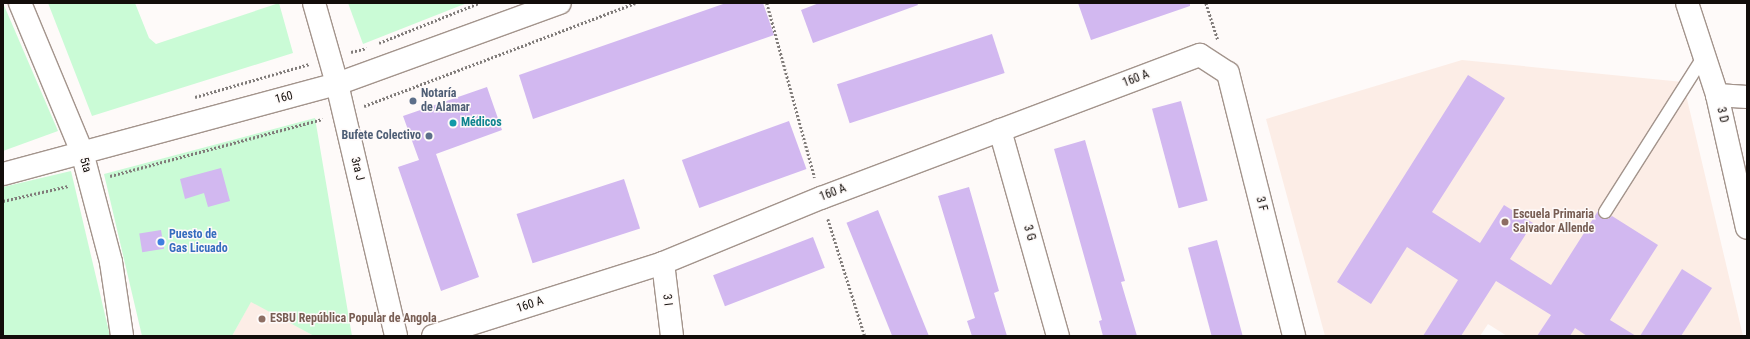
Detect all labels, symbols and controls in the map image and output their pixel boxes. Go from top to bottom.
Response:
street label: 160 A [1121,67,1151,91]
place label: Notaría de Alamar [421,87,470,115]
street label: 160 [274,89,294,107]
marker: Notaría de Alamar [408,96,418,106]
street label: 3 D [1713,106,1731,124]
place label: Médicos [461,116,502,130]
marker: Médicos [448,118,458,128]
place label: Bufete Colectivo [342,129,421,143]
marker: Bufete Colectivo [424,131,434,141]
street label: 5ta [76,156,94,174]
street label: 3ra J [347,156,367,182]
street label: 160 A [818,181,848,205]
street label: 3 F [1252,195,1270,213]
place label: Escuela Primaria Salvador Allende [1513,208,1594,236]
marker: Escuela Primaria Salvador Allende [1500,217,1510,227]
street label: 3 G [1020,223,1038,243]
place label: Puesto de Gas Licuado [169,228,228,256]
marker: Puesto de Gas Licuado [156,237,166,247]
street label: 3 I [659,293,675,307]
street label: 160 A [515,294,545,316]
place label: ESBU República Popular de Angola [270,312,437,326]
marker: ESBU República Popular de Angola [257,314,267,324]

